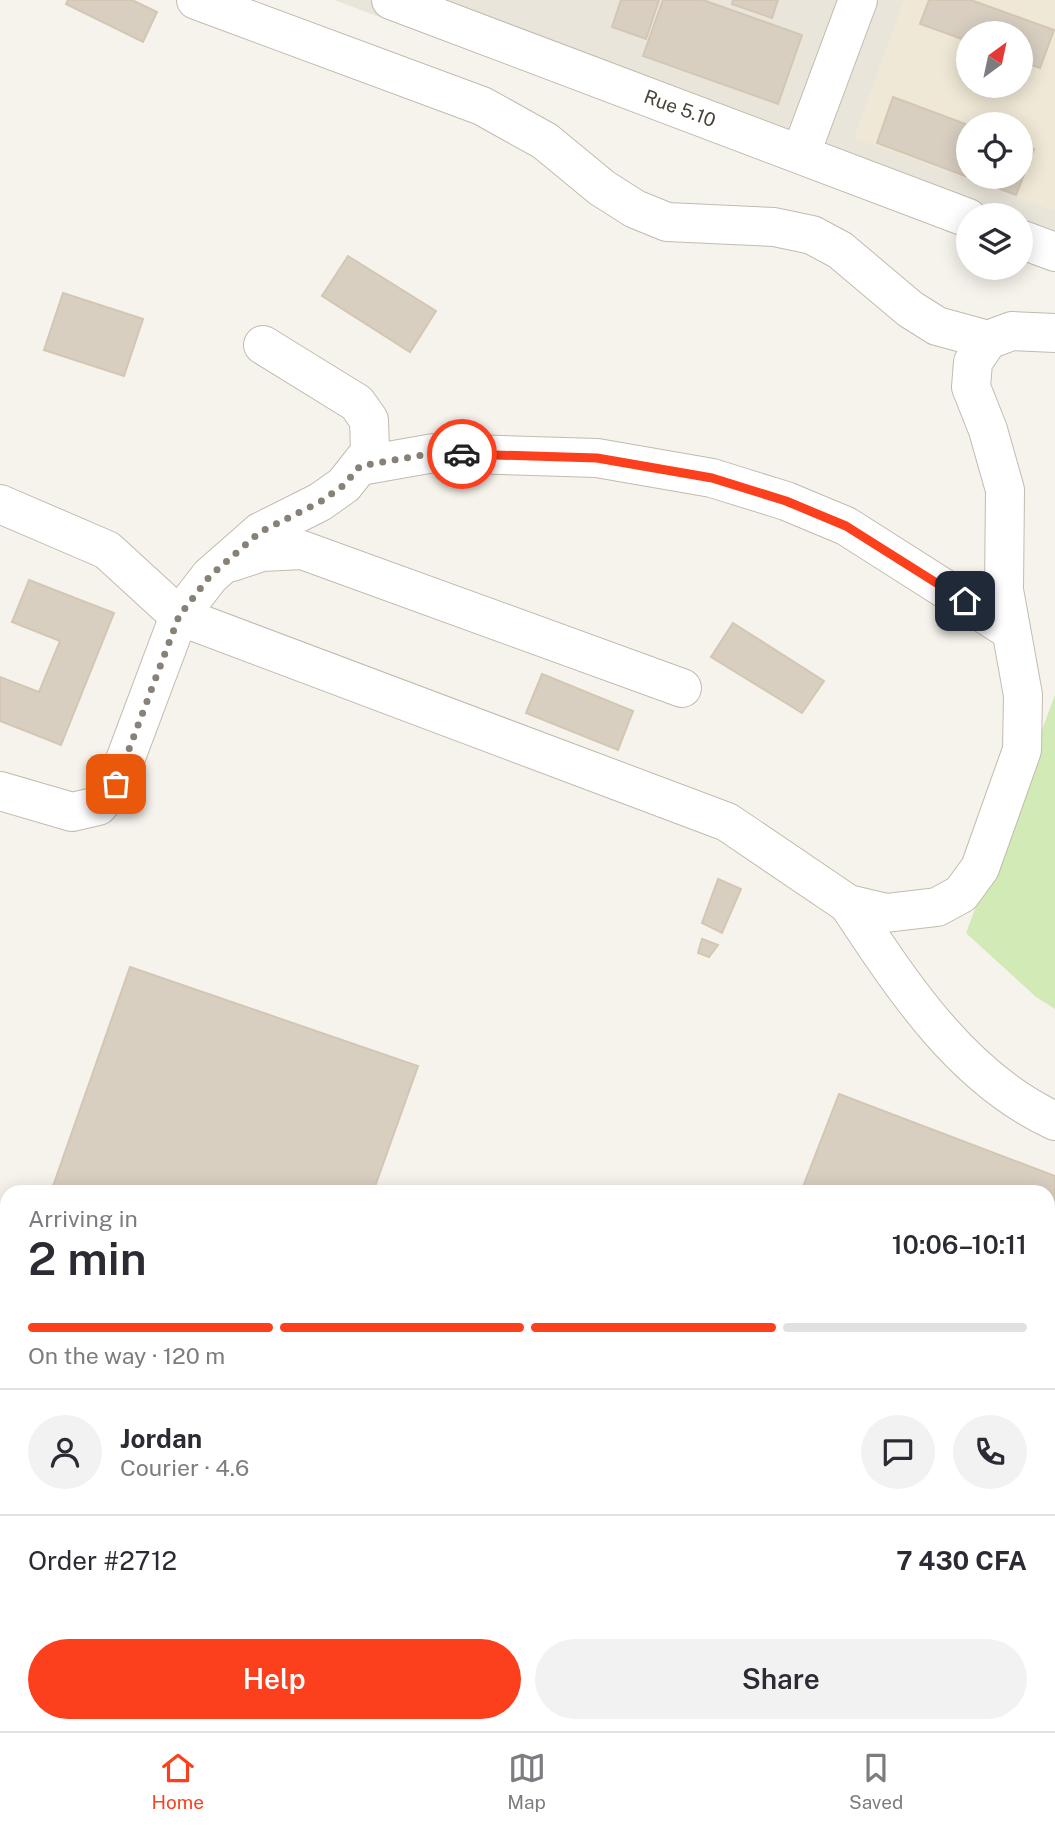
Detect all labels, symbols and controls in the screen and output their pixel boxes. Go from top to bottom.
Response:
north arrow [956,21,1032,98]
map controls [956,21,1033,280]
street label: Rue 5.10 [641,85,719,131]
button: locate [956,112,1033,189]
button: layers [956,203,1033,280]
courier [427,419,497,489]
icon: car [443,435,481,473]
pin [935,571,995,631]
icon: home [946,582,984,620]
pin [86,754,146,814]
icon: bag [97,765,135,803]
text: Arriving in [28,1205,138,1232]
text: 10:06–10:11 [892,1229,1027,1260]
text: 2 min [28,1231,147,1285]
text: On the way · 120 m [28,1342,225,1369]
button: person [28,1415,102,1489]
button: chat [861,1415,935,1489]
button: phone [953,1415,1027,1489]
text: Jordan [120,1423,202,1454]
text: Courier · 4.6 [120,1454,249,1481]
text: Order #2712 [28,1545,177,1576]
text: 7 430 CFA [896,1545,1027,1576]
button: Help [28,1639,521,1719]
button: Share [535,1639,1027,1719]
tab: Home [152,1749,204,1813]
tab: Map [507,1749,546,1813]
tab: Saved [849,1749,903,1813]

